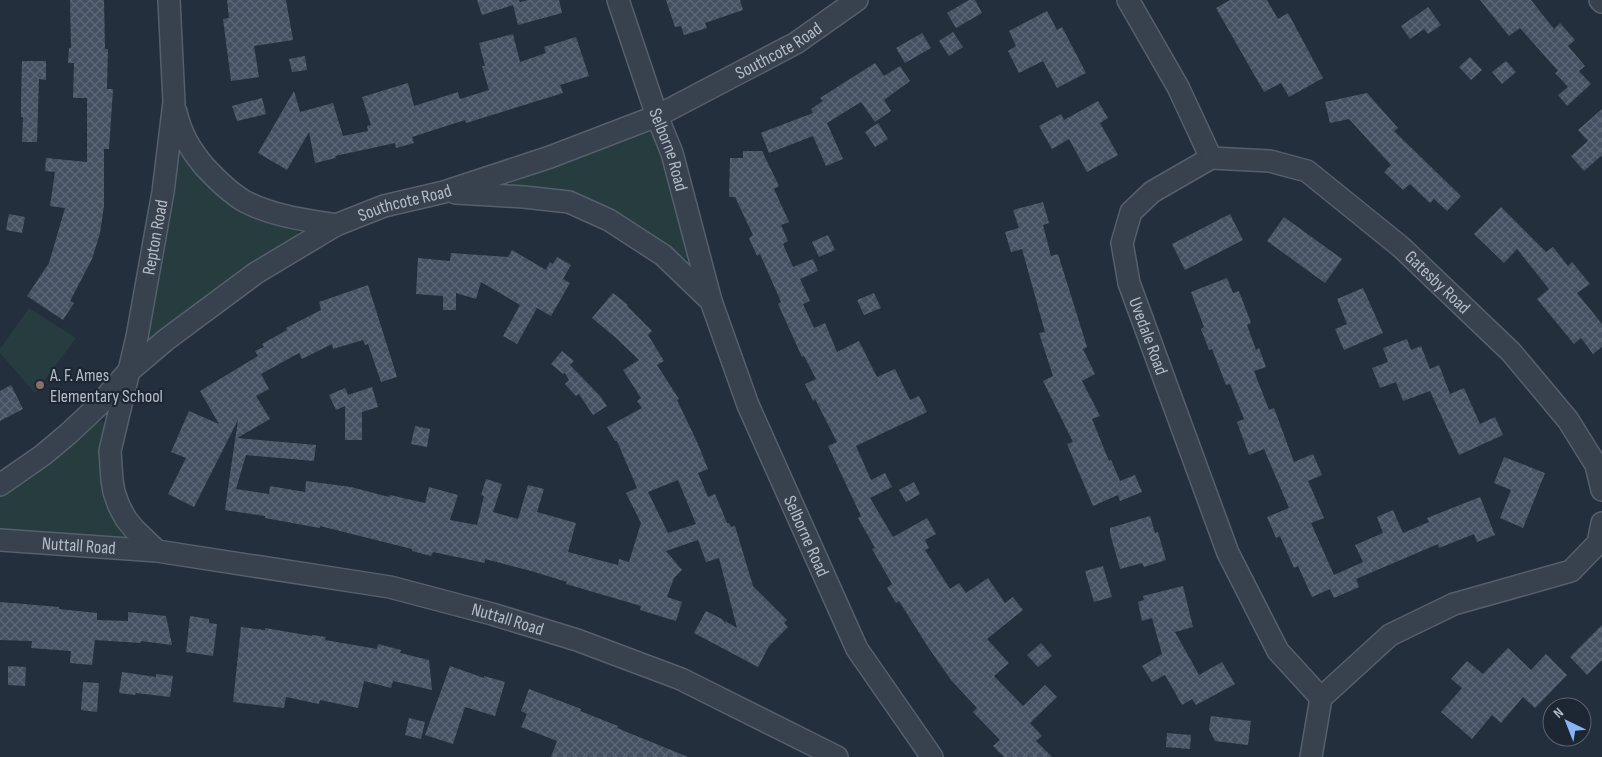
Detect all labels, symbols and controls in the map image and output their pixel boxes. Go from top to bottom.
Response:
street label: Southcote Road [732,18,826,84]
street label: Selborne Road [644,106,692,193]
street label: Southcote Road [355,180,454,226]
street label: Repton Road [138,198,172,277]
street label: Gatesby Road [1400,246,1474,318]
street label: Uvedale Road [1124,294,1172,378]
place label: A. F. Ames Elementary School [49,365,163,407]
marker: A. F. Ames Elementary School [34,379,46,391]
street label: Selborne Road [779,493,833,580]
street label: Nuttall Road [41,533,116,559]
street label: Nuttall Road [469,599,546,640]
north arrow [1542,697,1592,747]
text: N [1550,704,1567,722]

